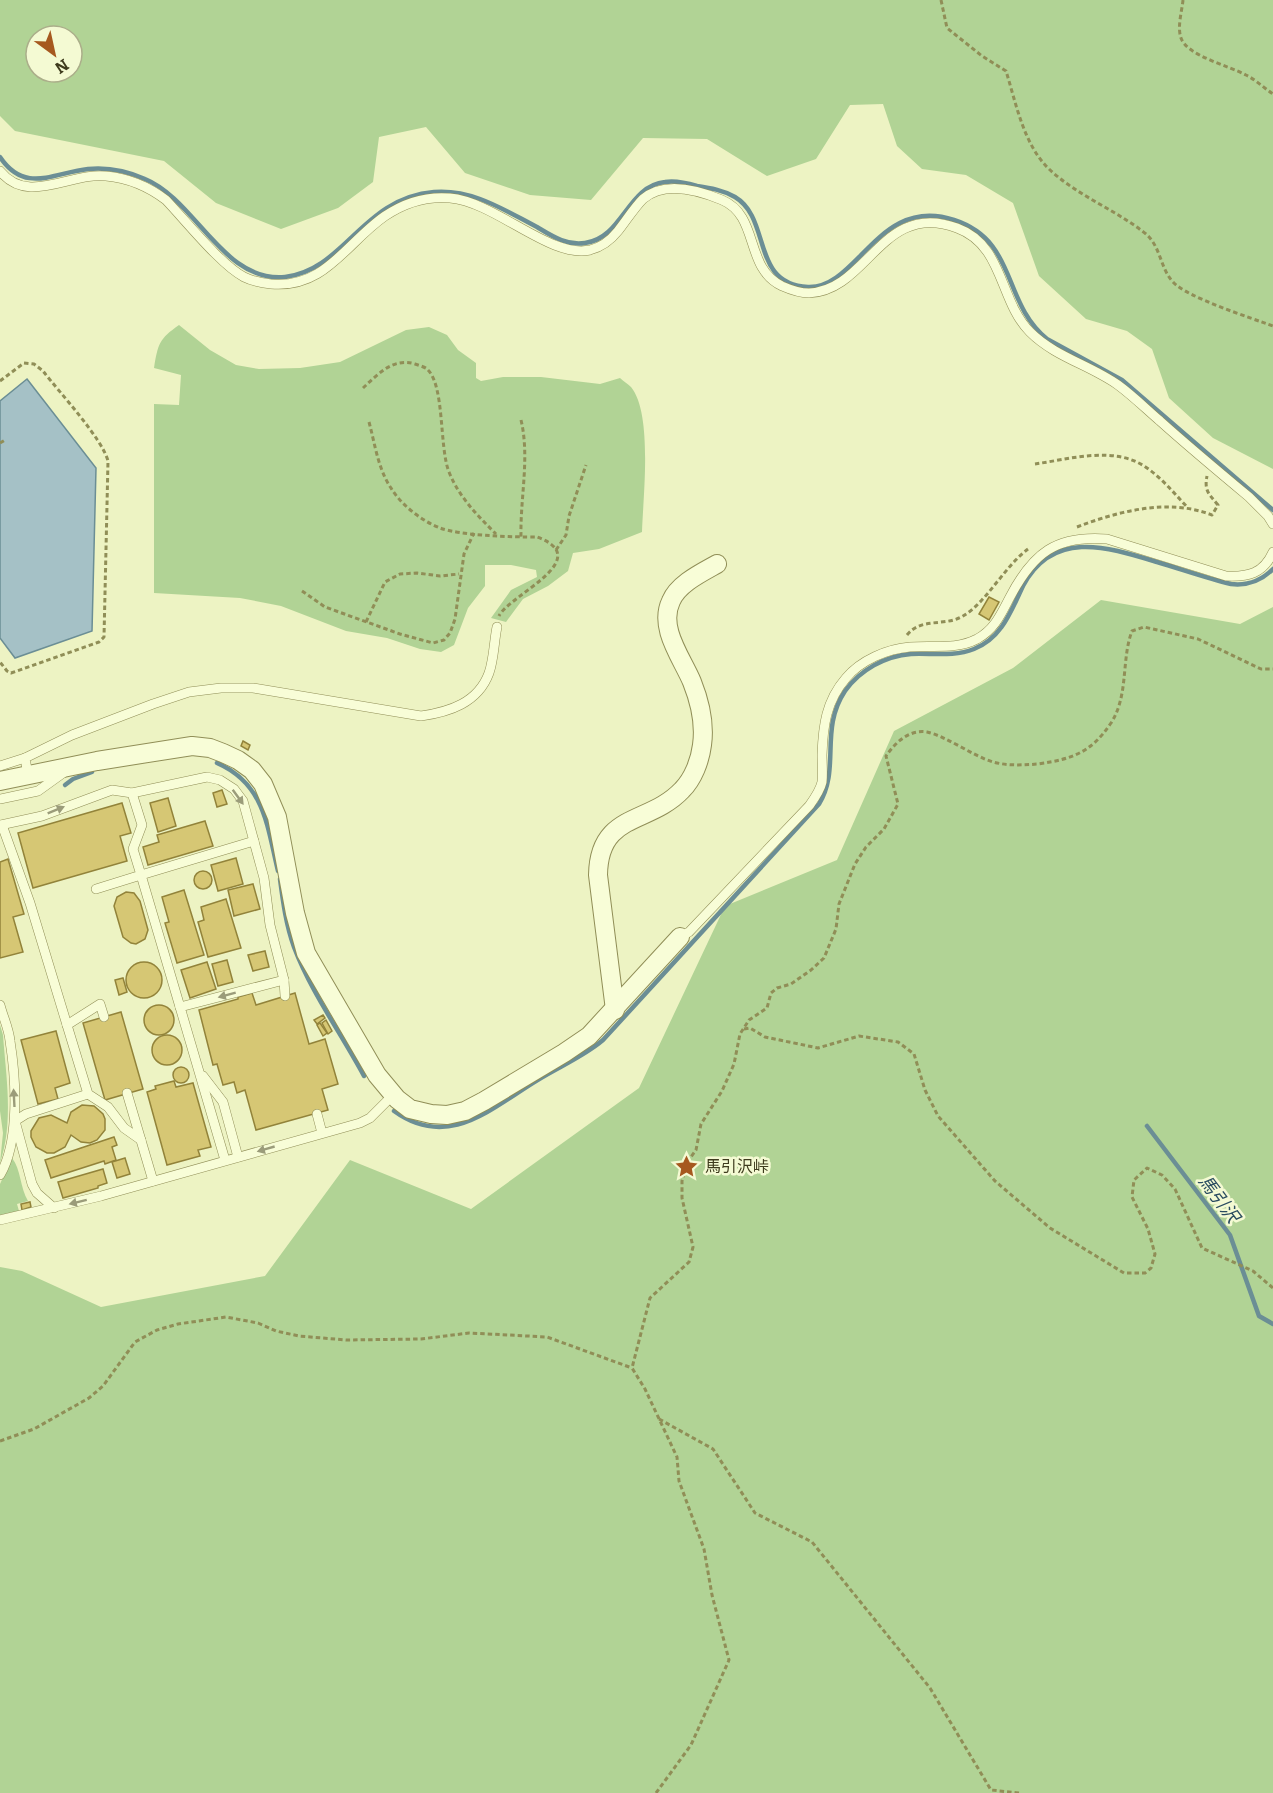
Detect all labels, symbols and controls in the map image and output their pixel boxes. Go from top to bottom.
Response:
north arrow [24,24,84,84]
text: N [52,55,72,77]
one-way arrow [232,788,244,804]
one-way arrow [47,805,65,814]
one-way arrow [218,990,236,1000]
one-way arrow [10,1089,19,1108]
one-way arrow [256,1145,274,1154]
place icon: 馬引沢峠 [674,1153,700,1179]
place label: 馬引沢峠 [705,1157,769,1176]
water label: 馬引沢 [1194,1171,1245,1229]
one-way arrow [69,1198,87,1208]

